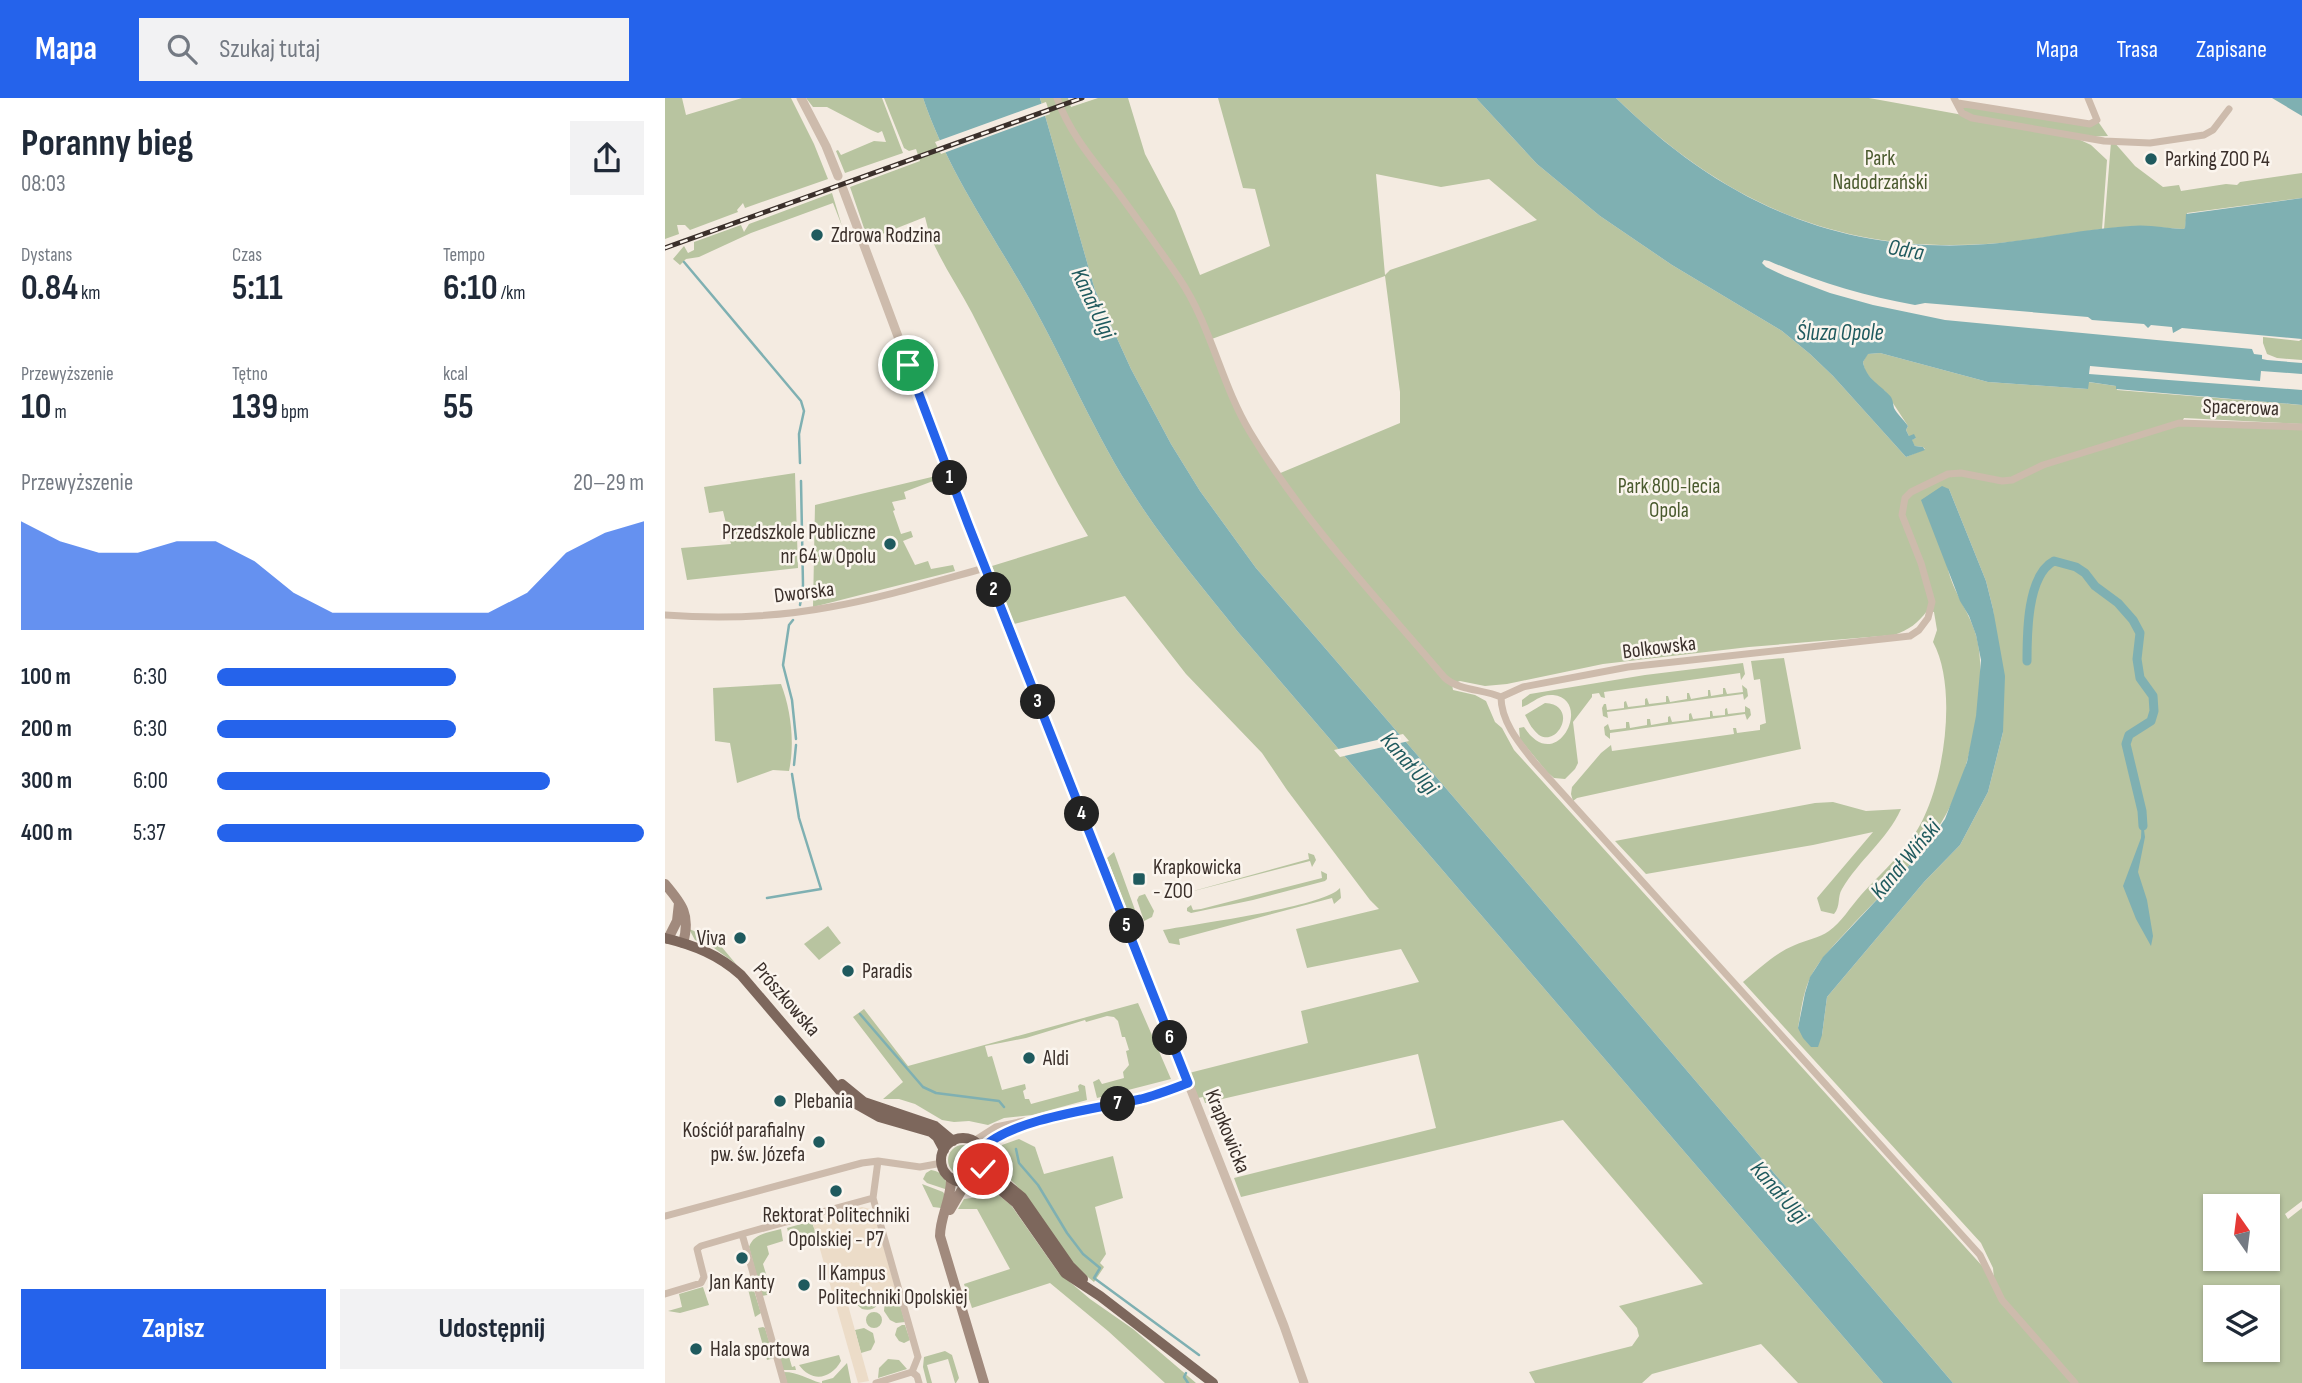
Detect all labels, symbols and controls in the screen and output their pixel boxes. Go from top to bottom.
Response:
search box [139,18,629,81]
text: Mapa [35,29,97,69]
icon: search [163,30,201,68]
text: Szukaj tutaj [219,34,320,65]
text: Mapa [2036,35,2079,64]
text: Trasa [2117,35,2158,64]
text: Zapisane [2196,35,2267,64]
text: Poranny bieg [21,121,193,166]
button: share [570,121,644,195]
park label: Park Nadodrzański [1832,146,1928,195]
place label: Parking ZOO P4 [2165,147,2270,172]
marker: Parking ZOO P4 [2143,151,2159,167]
text: 08:03 [21,170,66,198]
place label: Zdrowa Rodzina [831,223,941,248]
marker: Zdrowa Rodzina [809,227,825,243]
water label: Odra [1886,233,1927,267]
text: Dystans [21,244,72,267]
text: Czas [232,244,262,267]
text: Tempo [443,244,485,267]
water label: Kanał Ulgi [1065,264,1122,344]
text: 0.84 [21,267,78,310]
text: 5:11 [232,267,283,310]
text: 6:10 [443,267,498,310]
text: km [78,282,100,305]
text: /km [498,282,525,305]
water label: Śluza Opole [1797,319,1883,347]
pin [878,335,938,395]
icon: arrive [889,346,927,384]
text: Przewyższenie [21,363,114,386]
text: Tętno [232,363,268,386]
text: kcal [443,363,468,386]
text: 10 [21,386,51,429]
text: 139 [232,386,278,429]
text: 55 [443,386,474,429]
street label: Spacerowa [2202,394,2280,421]
text: m [51,401,67,424]
text: bpm [278,401,309,424]
pin: 1 [933,460,967,496]
text: 1 [946,466,953,489]
text: Przewyższenie [21,469,133,497]
text: 20–29 m [573,469,644,497]
park label: Park 800-lecia Opola [1618,474,1720,523]
place label: Przedszkole Publiczne nr 64 w Opolu [722,520,876,569]
marker: Przedszkole Publiczne nr 64 w Opolu [882,536,898,552]
pin: 2 [977,573,1011,608]
street label: Dworska [773,576,835,609]
text: 2 [989,578,998,601]
street label: Bolkowska [1621,631,1697,664]
text: 100 m [21,663,71,691]
text: 6:30 [133,663,167,691]
pin: 3 [1021,684,1055,720]
text: 3 [1033,690,1042,713]
text: 200 m [21,715,72,743]
text: 6:30 [133,715,167,743]
water label: Kanał Ulgi [1374,726,1445,802]
text: 300 m [21,767,72,795]
text: 6:00 [133,767,168,795]
pin: 4 [1065,796,1099,832]
text: 4 [1077,802,1086,825]
water label: Kanał Wiński [1864,814,1948,905]
text: 400 m [21,819,72,847]
text: 5:37 [133,819,165,847]
place label: Krapkowicka - ZOO [1153,855,1241,904]
marker: Krapkowicka - ZOO [1131,871,1147,887]
pin: 5 [1109,908,1145,944]
text: 5 [1122,914,1131,937]
place label: Viva [697,926,726,951]
marker: Viva [732,930,748,946]
street label: Prószkowska [748,957,826,1041]
place label: Paradis [862,959,913,984]
marker: Paradis [840,963,856,979]
pin: 6 [1153,1020,1187,1056]
text: 6 [1165,1026,1174,1049]
place label: Aldi [1042,1046,1069,1071]
marker: Aldi [1021,1050,1037,1066]
pin: 7 [1100,1086,1135,1122]
street label: Krapkowicka [1199,1086,1256,1177]
place label: Plebania [794,1089,853,1114]
text: 7 [1113,1092,1122,1115]
marker: Plebania [772,1093,788,1109]
place label: Kościół parafialny pw. św. Józefa [683,1118,805,1167]
marker: Kościół parafialny pw. św. Józefa [811,1134,827,1150]
pin [953,1139,1013,1199]
icon: check [964,1150,1002,1188]
water label: Kanał Ulgi [1744,1155,1815,1231]
marker: Rektorat Politechniki Opolskiej - P7 [828,1183,844,1199]
north arrow [2203,1194,2280,1270]
map controls [2203,1194,2280,1362]
place label: Rektorat Politechniki Opolskiej - P7 [762,1203,910,1252]
marker: Jan Kanty [734,1250,750,1266]
place label: II Kampus Politechniki Opolskiej [818,1261,967,1310]
place label: Jan Kanty [708,1270,775,1295]
marker: II Kampus Politechniki Opolskiej [796,1277,812,1293]
button: layers [2203,1285,2280,1362]
button: Zapisz [21,1289,326,1369]
button: Udostępnij [340,1289,644,1369]
place label: Hala sportowa [710,1337,810,1362]
marker: Hala sportowa [688,1341,704,1357]

